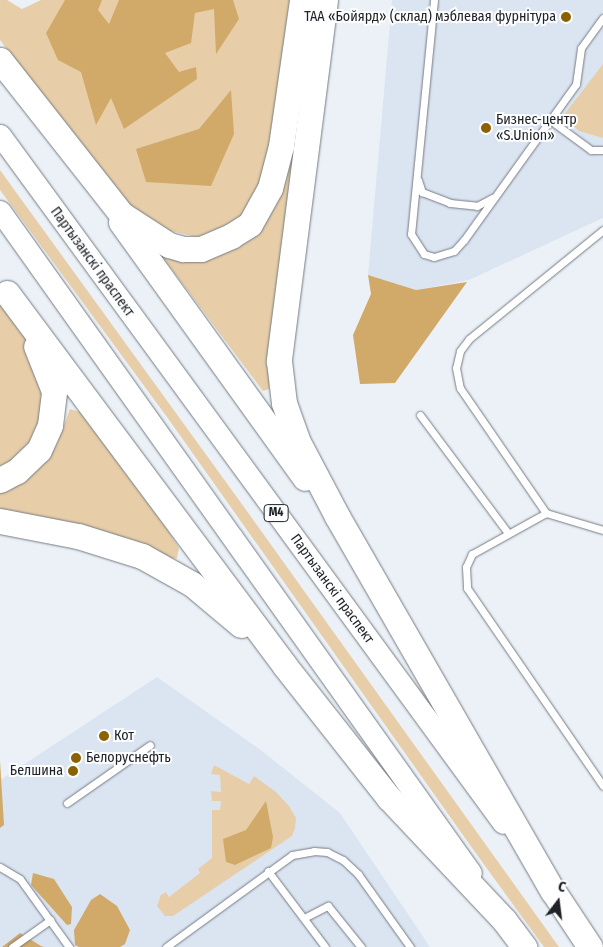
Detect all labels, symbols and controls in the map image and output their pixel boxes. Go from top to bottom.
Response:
place label: ТАА «Бойярд» (склад) мэблевая фурнітура [304,9,556,25]
marker: ТАА «Бойярд» (склад) мэблевая фурнітура [560,11,572,23]
place label: Бизнес-центр «S.Union» [496,112,577,144]
marker: Бизнес-центр «S.Union» [480,122,492,134]
street label: Партызанскі праспект [47,204,137,320]
road number: М4 [264,503,288,522]
street label: Партызанскі праспект [287,531,377,647]
place label: Кот [114,728,134,744]
marker: Кот [98,730,110,742]
place label: Белоруснефть [86,750,171,766]
marker: Белоруснефть [70,752,82,764]
place label: Белшина [10,763,63,779]
marker: Белшина [67,765,79,777]
north arrow [533,877,583,927]
text: С [556,878,568,896]

